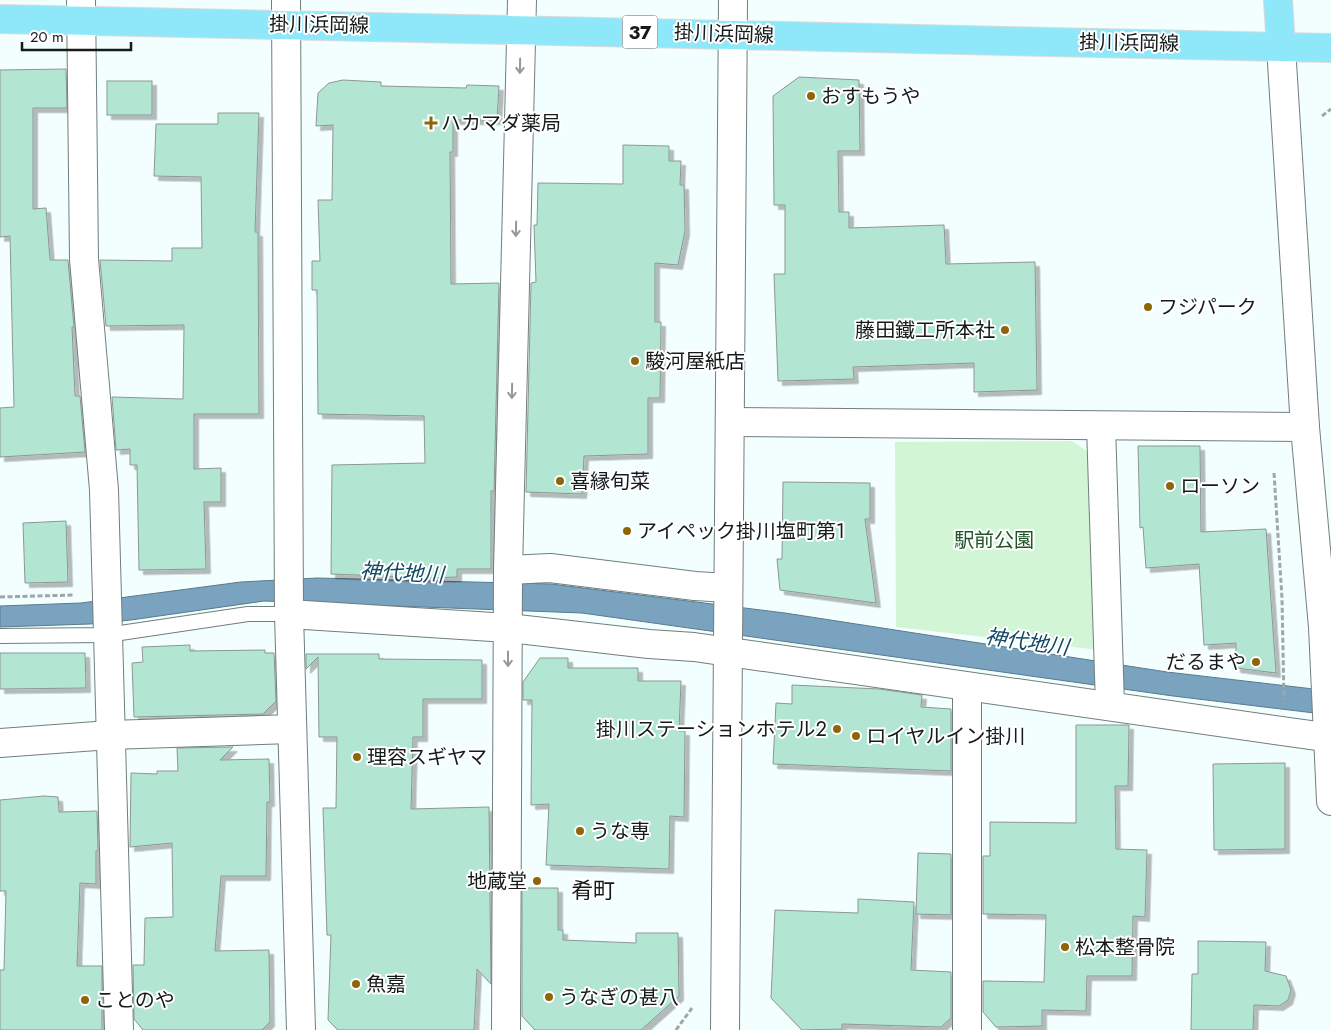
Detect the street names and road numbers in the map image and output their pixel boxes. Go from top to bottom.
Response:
street label: 掛川浜岡線 [269,10,369,40]
road number: 37 [622,16,658,48]
street label: 掛川浜岡線 [674,18,774,50]
street label: 掛川浜岡線 [1079,28,1179,58]

